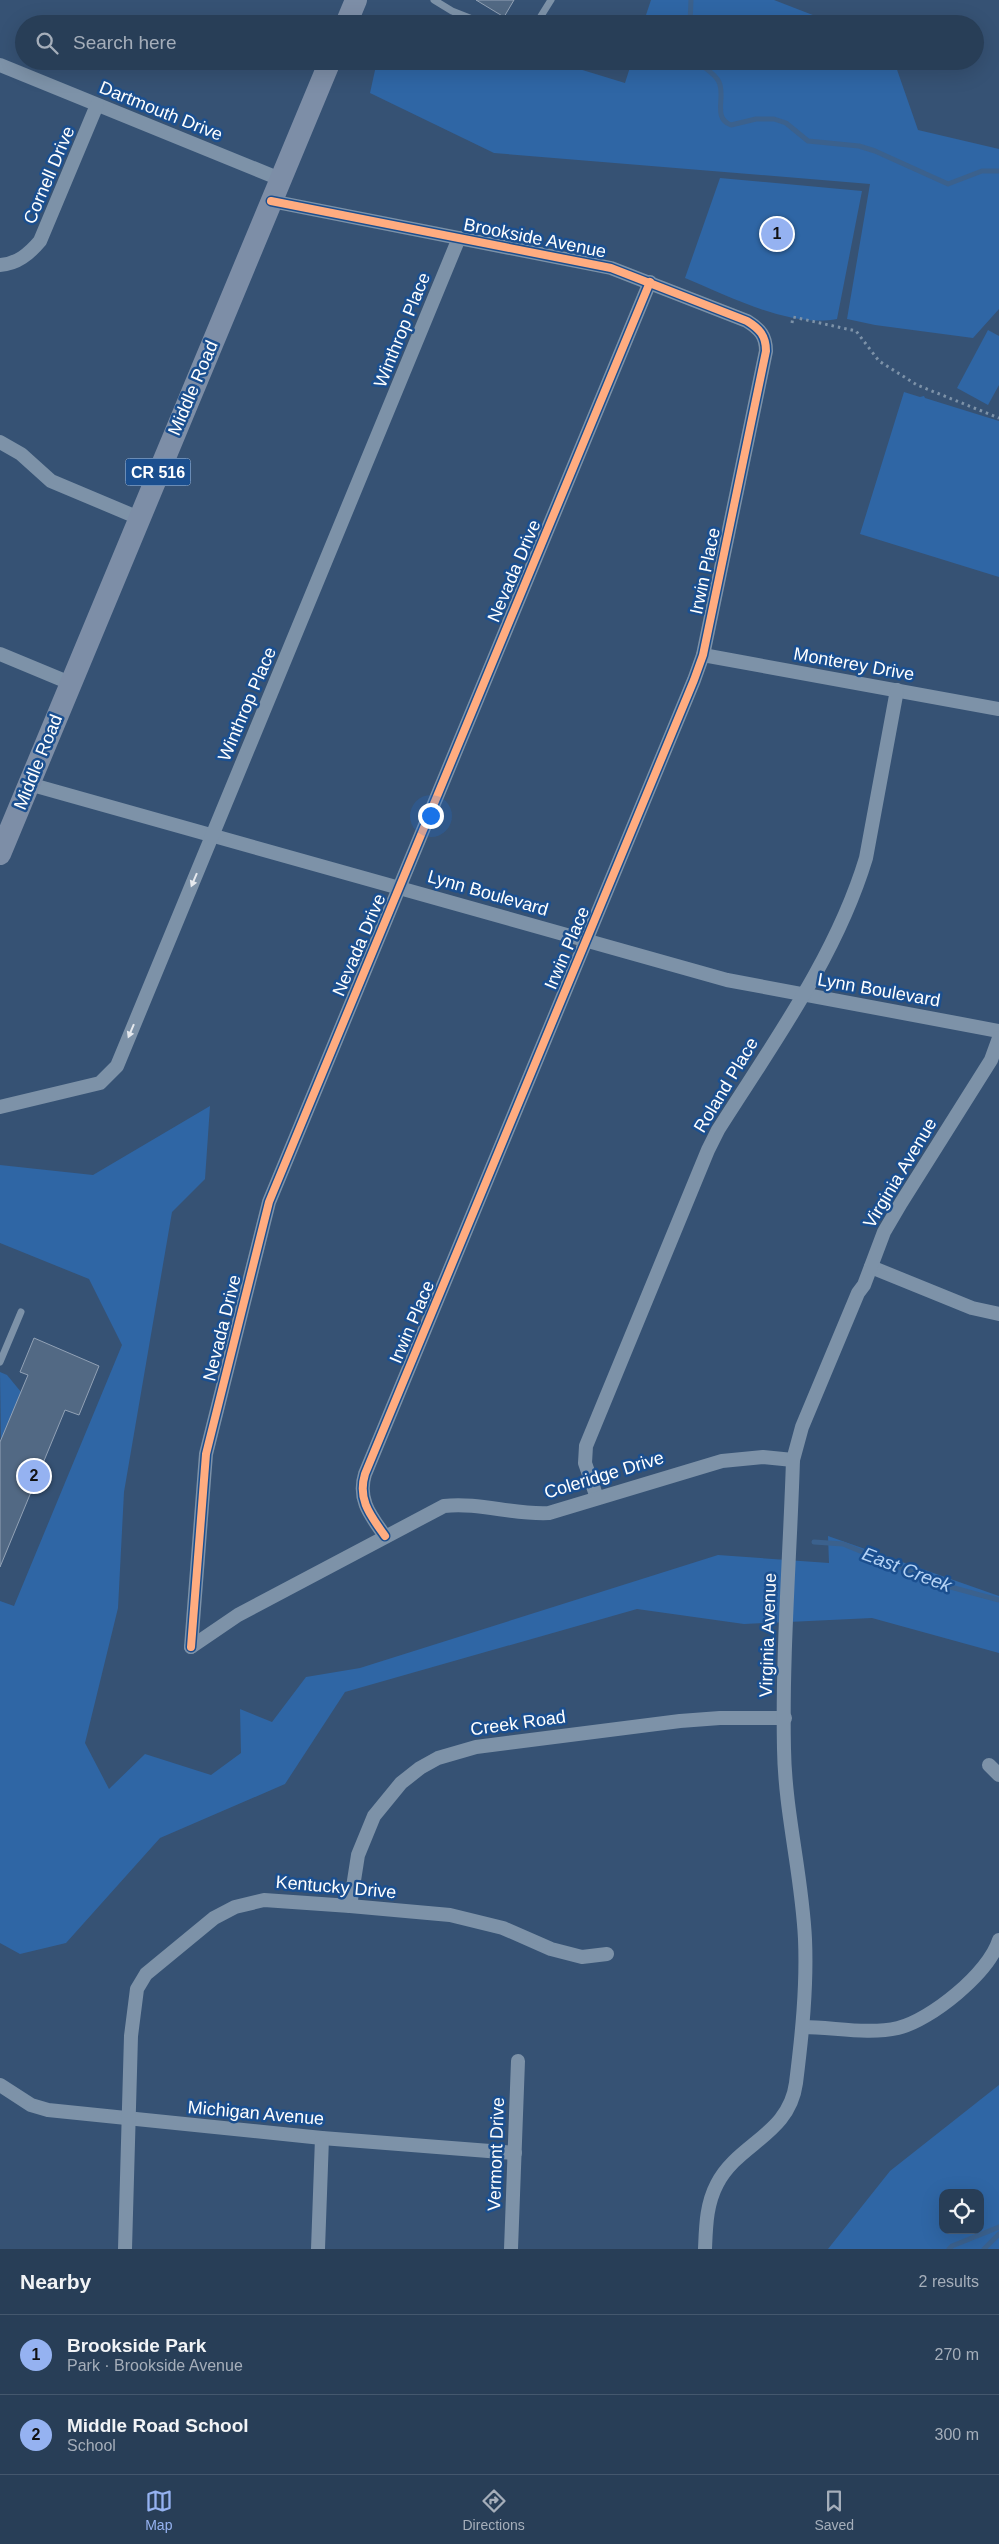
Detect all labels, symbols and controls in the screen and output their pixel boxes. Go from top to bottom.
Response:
search box [15,15,984,70]
icon: search [33,29,61,57]
text: Search here [73,32,177,53]
street label: Dartmouth Drive [97,77,225,145]
street label: Cornell Drive [19,123,79,227]
street label: Brookside Avenue [462,214,608,262]
pin: 1 [761,215,793,253]
street label: Winthrop Place [370,270,434,390]
street label: Middle Road [164,338,222,438]
road number: CR 516 [126,458,190,486]
street label: Nevada Drive [483,517,545,625]
street label: Irwin Place [686,526,724,616]
street label: Winthrop Place [214,644,280,764]
street label: Monterey Drive [792,644,916,684]
street label: Middle Road [10,711,66,813]
your location [418,803,444,829]
street label: Lynn Boulevard [425,866,551,920]
one-way arrow [189,873,197,888]
street label: Nevada Drive [328,891,390,999]
street label: Irwin Place [541,904,593,992]
street label: Lynn Boulevard [816,969,942,1011]
one-way arrow [127,1023,135,1038]
street label: Roland Place [690,1034,762,1136]
street label: Virginia Avenue [859,1115,941,1231]
street label: Nevada Drive [199,1273,245,1383]
street label: Irwin Place [386,1278,438,1366]
street label: Coleridge Drive [542,1447,666,1503]
pin: 2 [18,1457,50,1495]
water label: East Creek [859,1543,956,1597]
street label: Virginia Avenue [756,1572,780,1698]
street label: Creek Road [469,1706,567,1740]
street label: Kentucky Drive [275,1872,397,1902]
street label: Michigan Avenue [187,2097,325,2129]
street label: Vermont Drive [484,2097,508,2211]
map controls [939,2189,984,2234]
button: locate [939,2189,984,2234]
text: Nearby [20,2270,91,2293]
text: 2 results [919,2273,979,2290]
text: Brookside Park [67,2335,206,2356]
text: 1 [32,2346,40,2363]
text: 270 m [935,2346,979,2363]
text: Park · Brookside Avenue [67,2357,243,2374]
text: Middle Road School [67,2415,249,2436]
text: 2 [32,2426,40,2443]
text: 300 m [935,2426,979,2443]
text: School [67,2437,116,2454]
tab: Map [145,2487,173,2533]
tab: Directions [463,2487,525,2533]
tab: Saved [814,2487,854,2533]

